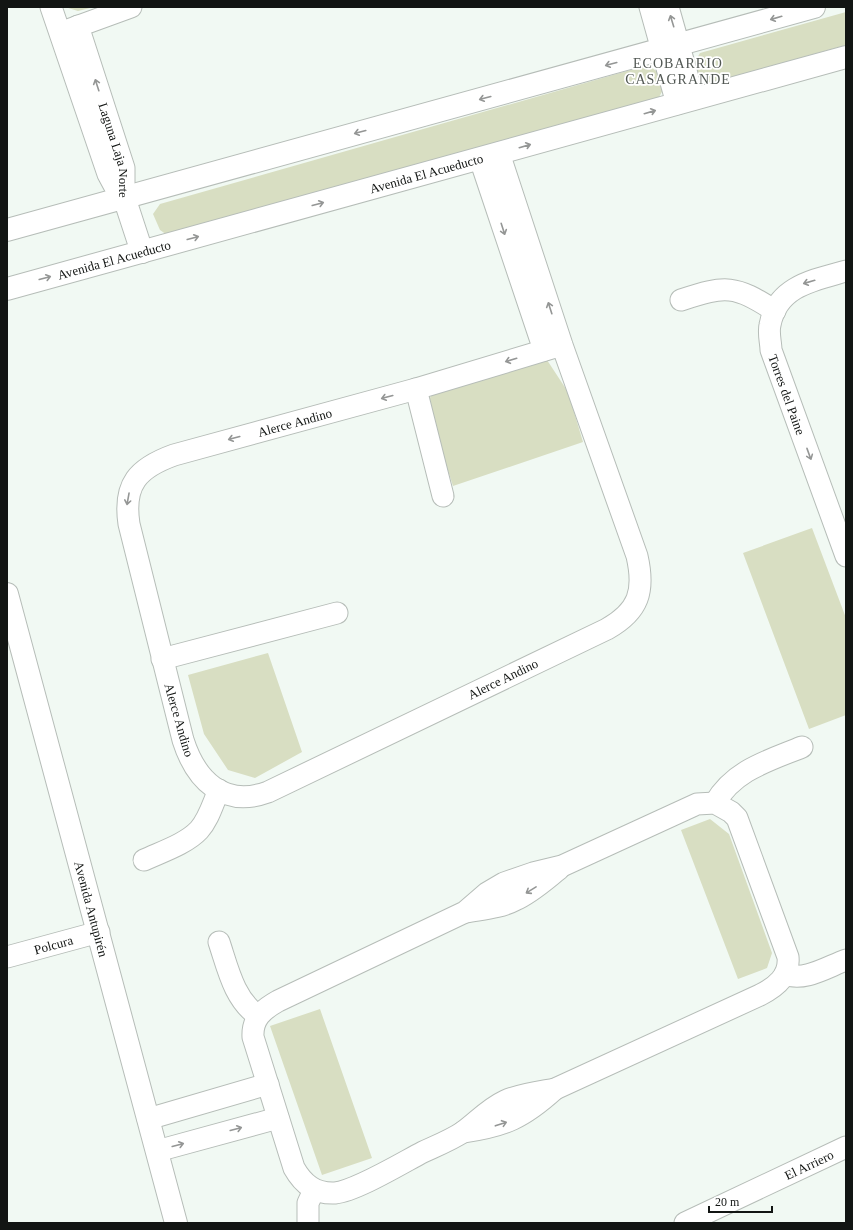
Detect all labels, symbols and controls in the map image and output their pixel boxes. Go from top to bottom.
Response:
one-way arrow [668,15,675,28]
one-way arrow [770,15,783,22]
district label: ECOBARRIO CASAGRANDE [625,56,731,87]
one-way arrow [604,61,617,68]
one-way arrow [93,79,100,92]
one-way arrow [479,95,492,102]
street label: Laguna Laja Norte [96,101,132,198]
one-way arrow [643,108,656,115]
one-way arrow [354,129,367,137]
one-way arrow [518,142,531,150]
street label: Avenida El Acueducto [368,150,485,196]
one-way arrow [312,200,325,207]
one-way arrow [500,222,508,234]
one-way arrow [186,234,199,241]
street label: Avenida El Acueducto [56,237,172,282]
one-way arrow [38,274,51,282]
one-way arrow [802,279,815,286]
one-way arrow [546,302,553,315]
street label: Torres del Paine [766,352,809,437]
one-way arrow [505,357,518,364]
one-way arrow [380,394,393,401]
street label: Alerce Andino [256,405,333,439]
one-way arrow [228,435,241,443]
one-way arrow [806,448,813,461]
one-way arrow [124,492,132,505]
street label: Alerce Andino [465,656,541,702]
street label: Alerce Andino [161,681,197,759]
street label: Avenida Antupirén [72,859,112,959]
one-way arrow [525,887,537,895]
street label: Polcura [32,932,75,957]
one-way arrow [495,1120,508,1127]
one-way arrow [229,1125,242,1132]
one-way arrow [171,1141,184,1148]
street label: El Arriero [782,1147,836,1182]
scale bar [709,1188,772,1214]
text: 20 m [715,1195,740,1209]

